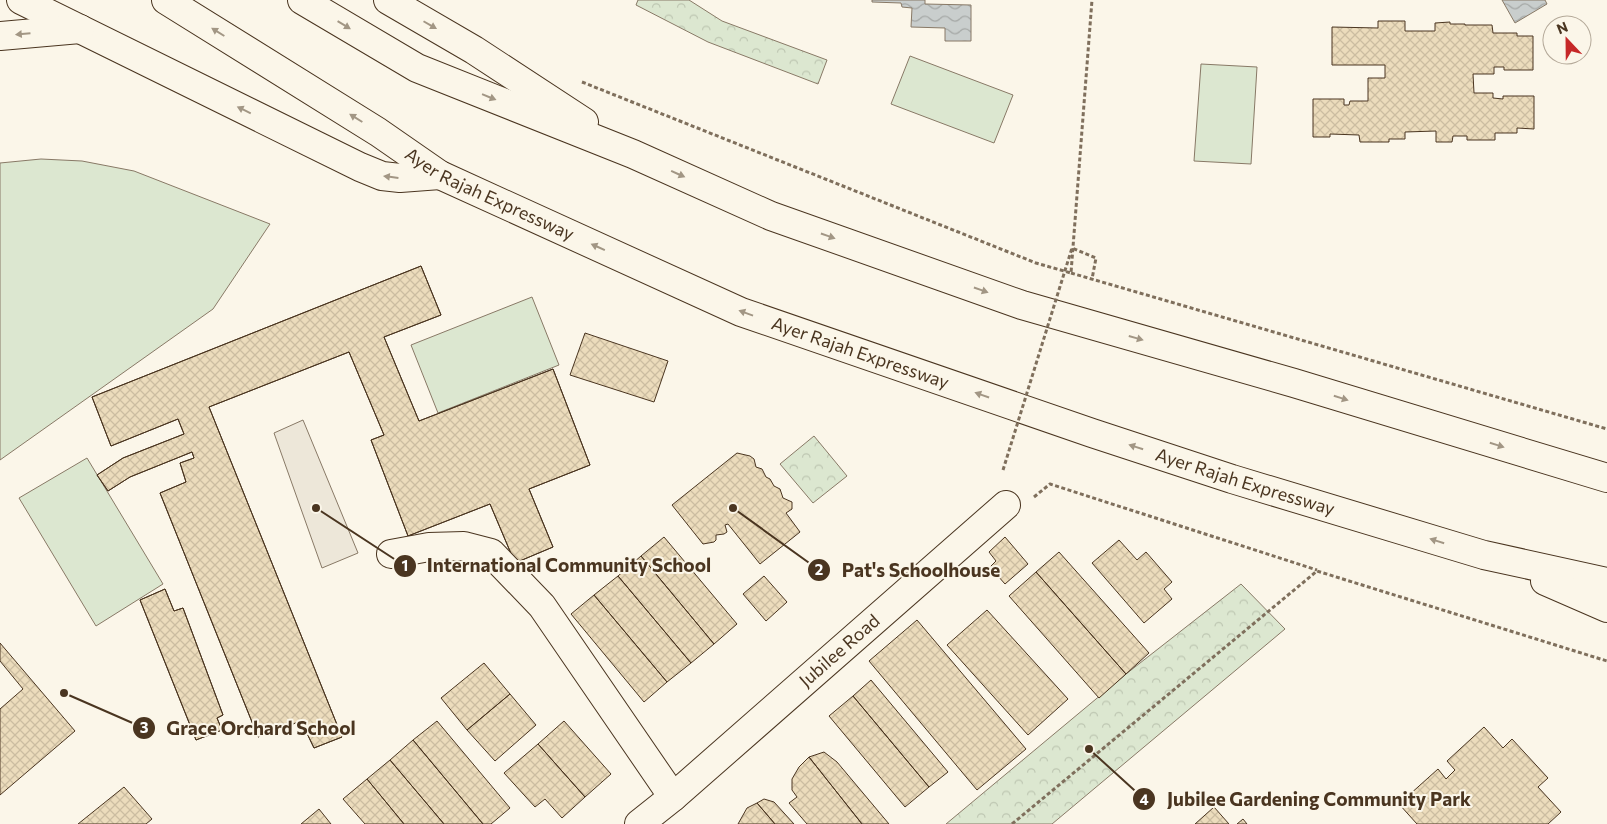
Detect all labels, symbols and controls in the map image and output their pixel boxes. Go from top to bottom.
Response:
north arrow [1542,15,1592,65]
text: N [1554,18,1570,37]
one-way arrow [424,20,437,29]
one-way arrow [338,21,351,30]
one-way arrow [212,27,225,37]
one-way arrow [15,30,31,38]
one-way arrow [482,93,497,101]
one-way arrow [237,106,251,114]
one-way arrow [349,114,363,123]
street label: Ayer Rajah Expressway [401,142,578,245]
one-way arrow [671,171,685,179]
one-way arrow [383,173,399,181]
one-way arrow [820,233,835,240]
one-way arrow [591,242,605,250]
one-way arrow [974,286,989,294]
one-way arrow [739,309,753,317]
street label: Ayer Rajah Expressway [769,311,952,393]
one-way arrow [1129,334,1144,342]
one-way arrow [974,391,989,399]
one-way arrow [1334,394,1349,402]
one-way arrow [1489,441,1504,449]
one-way arrow [1128,443,1143,451]
street label: Ayer Rajah Expressway [1153,443,1338,519]
one-way arrow [1429,536,1444,544]
callout: International Community School [392,549,722,583]
text: International Community School [427,553,711,576]
callout: Pat's Schoolhouse [806,553,1010,587]
text: 1 [402,556,408,574]
text: Pat's Schoolhouse [842,558,1000,581]
text: 2 [815,560,823,578]
street label: Jubilee Road [794,609,884,691]
callout: Grace Orchard School [132,711,366,745]
text: Grace Orchard School [166,716,356,739]
text: 3 [140,718,149,736]
callout: Jubilee Gardening Community Park [1132,782,1481,816]
text: Jubilee Gardening Community Park [1167,787,1471,810]
text: 4 [1139,790,1149,808]

